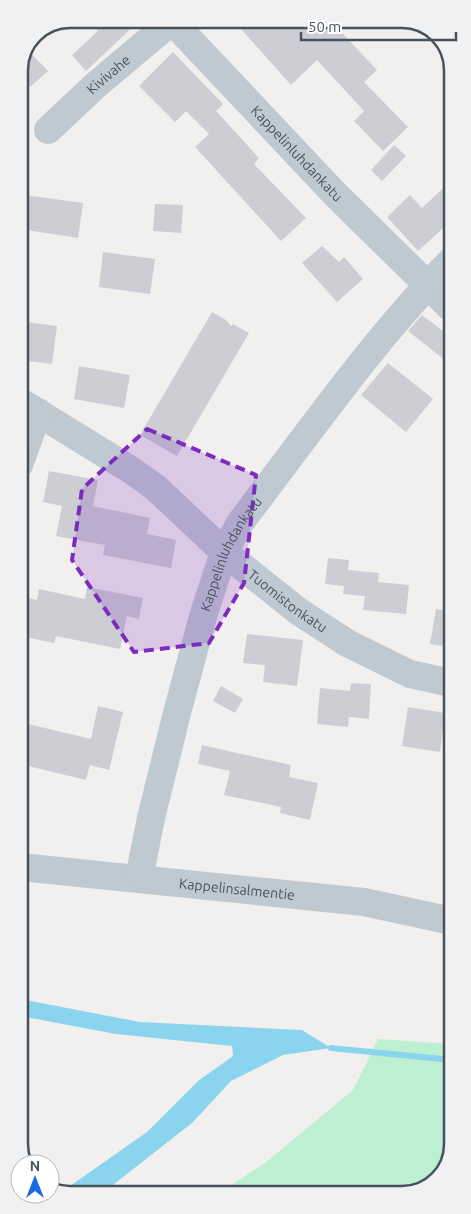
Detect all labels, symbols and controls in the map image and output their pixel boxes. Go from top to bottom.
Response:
scale bar [301,10,456,42]
text: 50 m [308,18,341,35]
street label: Kivivahe [83,52,133,98]
street label: Kappelinluhdankatu [248,102,346,205]
street label: Kappelinluhdankatu [197,494,265,613]
street label: Tuomistonkatu [245,566,330,636]
street label: Kappelinsalmentie [178,875,296,903]
north arrow [10,1154,60,1204]
text: N [30,1158,40,1174]

